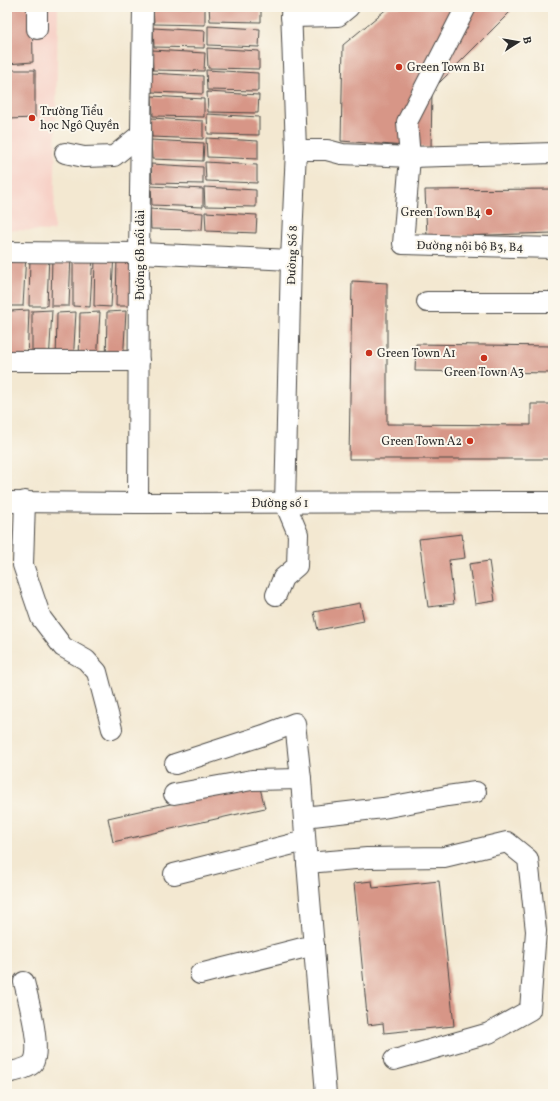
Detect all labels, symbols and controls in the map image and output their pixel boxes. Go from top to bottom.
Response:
north arrow [498,22,538,62]
text: B [518,35,534,45]
place label: Green Town B1 [407,60,485,76]
marker: Green Town B1 [394,62,404,72]
place label: Trường Tiểu học Ngô Quyền [40,104,120,134]
marker: Trường Tiểu học Ngô Quyền [27,113,37,123]
place label: Green Town B4 [401,205,481,221]
marker: Green Town B4 [484,207,494,217]
street label: Đường 6B nối dài [133,210,149,300]
street label: Đường Số 8 [284,225,302,285]
street label: Đường nội bộ B3, B4 [416,238,524,256]
place label: Green Town A1 [377,346,456,362]
marker: Green Town A1 [364,348,374,358]
marker: Green Town A3 [479,353,489,363]
place label: Green Town A3 [444,365,524,381]
place label: Green Town A2 [381,434,462,450]
marker: Green Town A2 [465,436,475,446]
street label: Đường số 1 [252,496,308,512]

